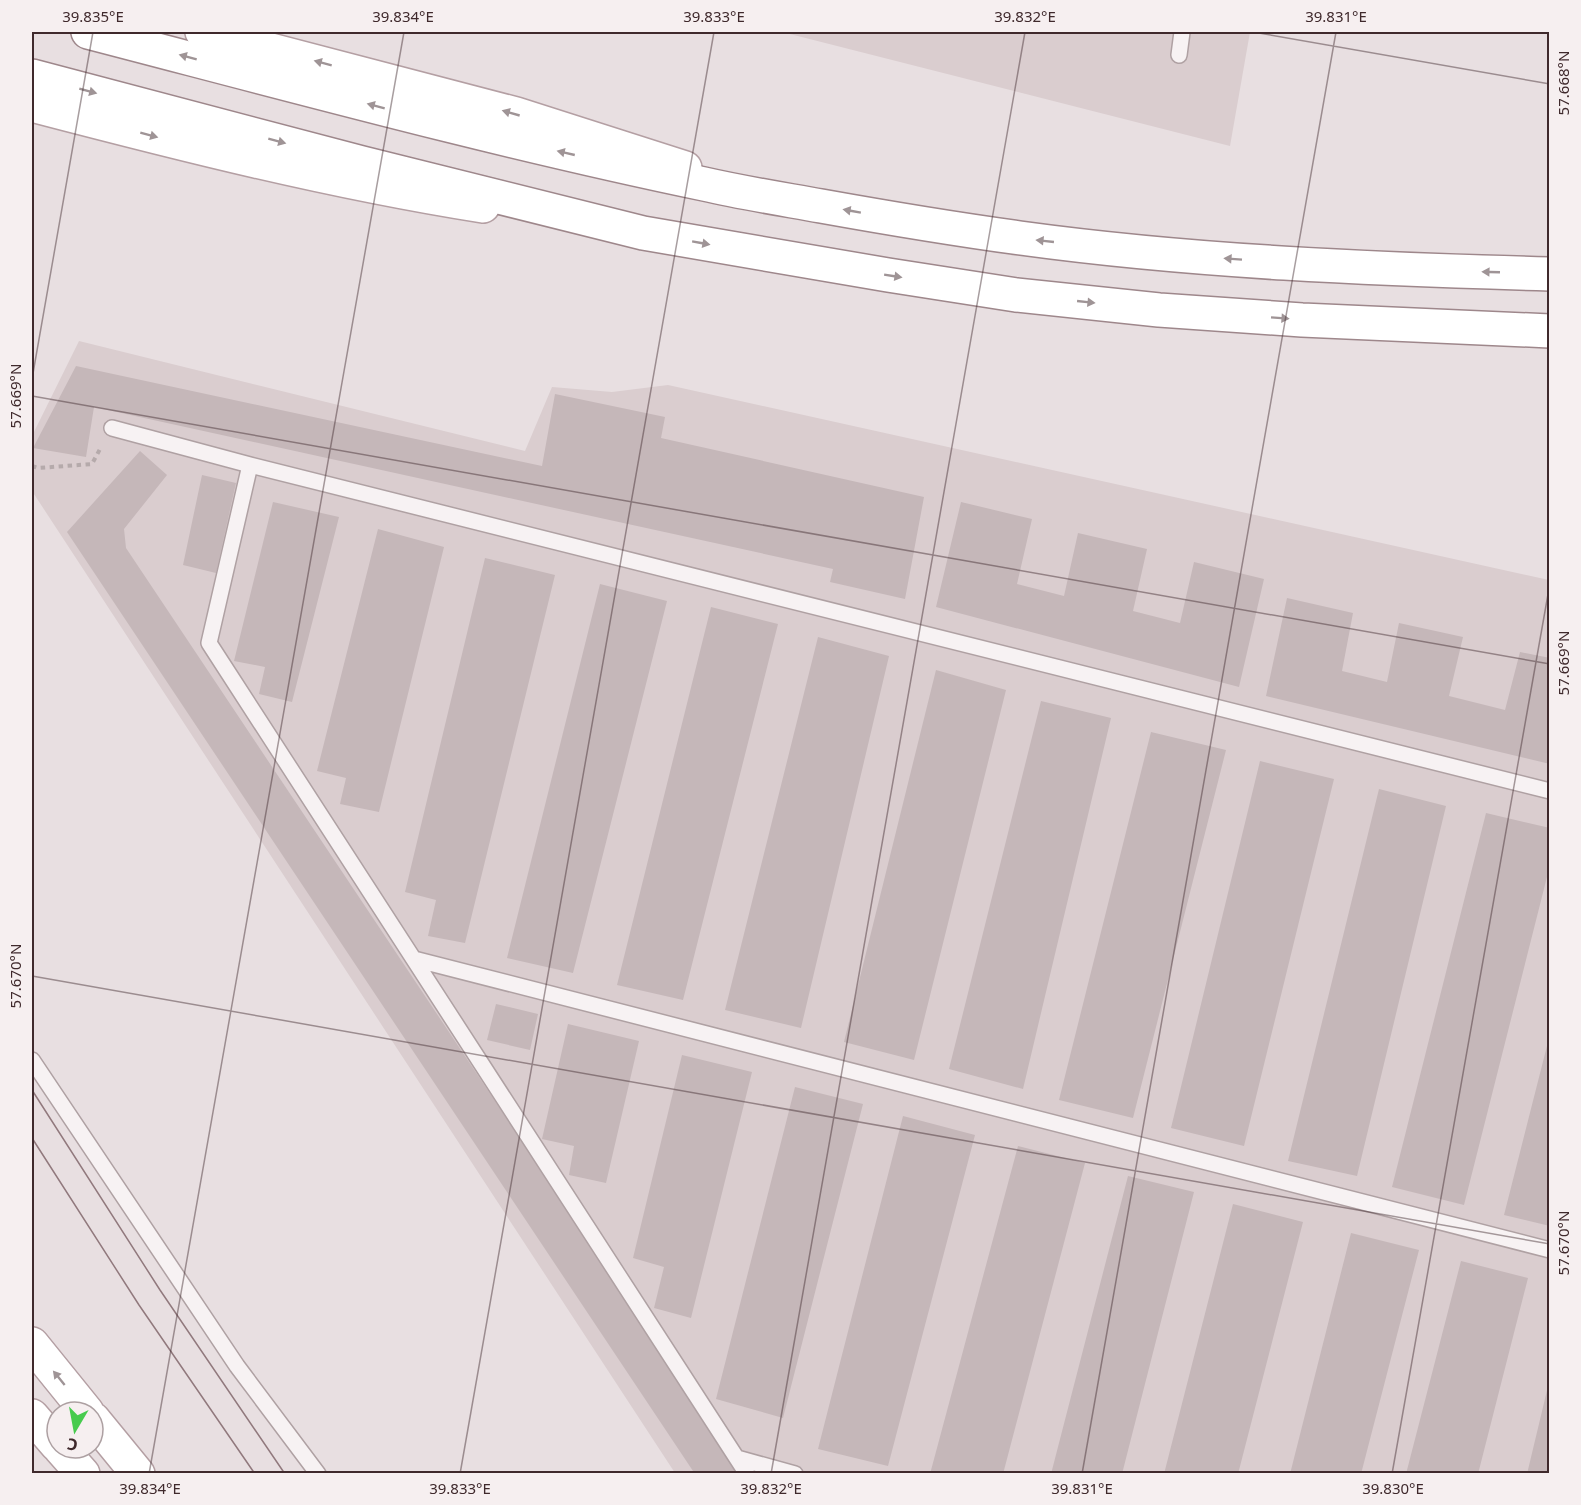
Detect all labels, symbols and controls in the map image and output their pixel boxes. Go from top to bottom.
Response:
text: 39.835°E [62,6,124,26]
text: 39.834°E [372,6,434,26]
text: 39.833°E [683,6,745,26]
text: 39.832°E [994,6,1056,26]
text: 39.831°E [1305,6,1367,26]
text: 57.668°N [1553,51,1573,115]
one-way arrow [178,52,197,62]
one-way arrow [313,58,331,67]
one-way arrow [79,87,97,97]
one-way arrow [367,101,386,111]
one-way arrow [502,108,520,117]
one-way arrow [140,131,158,141]
one-way arrow [268,136,286,146]
one-way arrow [556,148,575,158]
one-way arrow [843,207,862,216]
one-way arrow [1035,236,1054,246]
one-way arrow [691,239,710,248]
one-way arrow [1224,254,1243,264]
one-way arrow [1482,267,1501,277]
one-way arrow [884,271,903,280]
one-way arrow [1077,297,1096,307]
one-way arrow [1271,314,1290,323]
text: 57.669°N [5,364,25,428]
text: 57.669°N [1553,631,1573,695]
text: 57.670°N [5,944,25,1008]
text: 57.670°N [1553,1211,1573,1275]
one-way arrow [53,1370,66,1386]
north arrow [45,1400,105,1460]
text: С [65,1433,79,1457]
text: 39.834°E [119,1478,181,1498]
text: 39.833°E [429,1478,491,1498]
text: 39.832°E [740,1478,802,1498]
text: 39.831°E [1051,1478,1113,1498]
text: 39.830°E [1362,1478,1424,1498]

